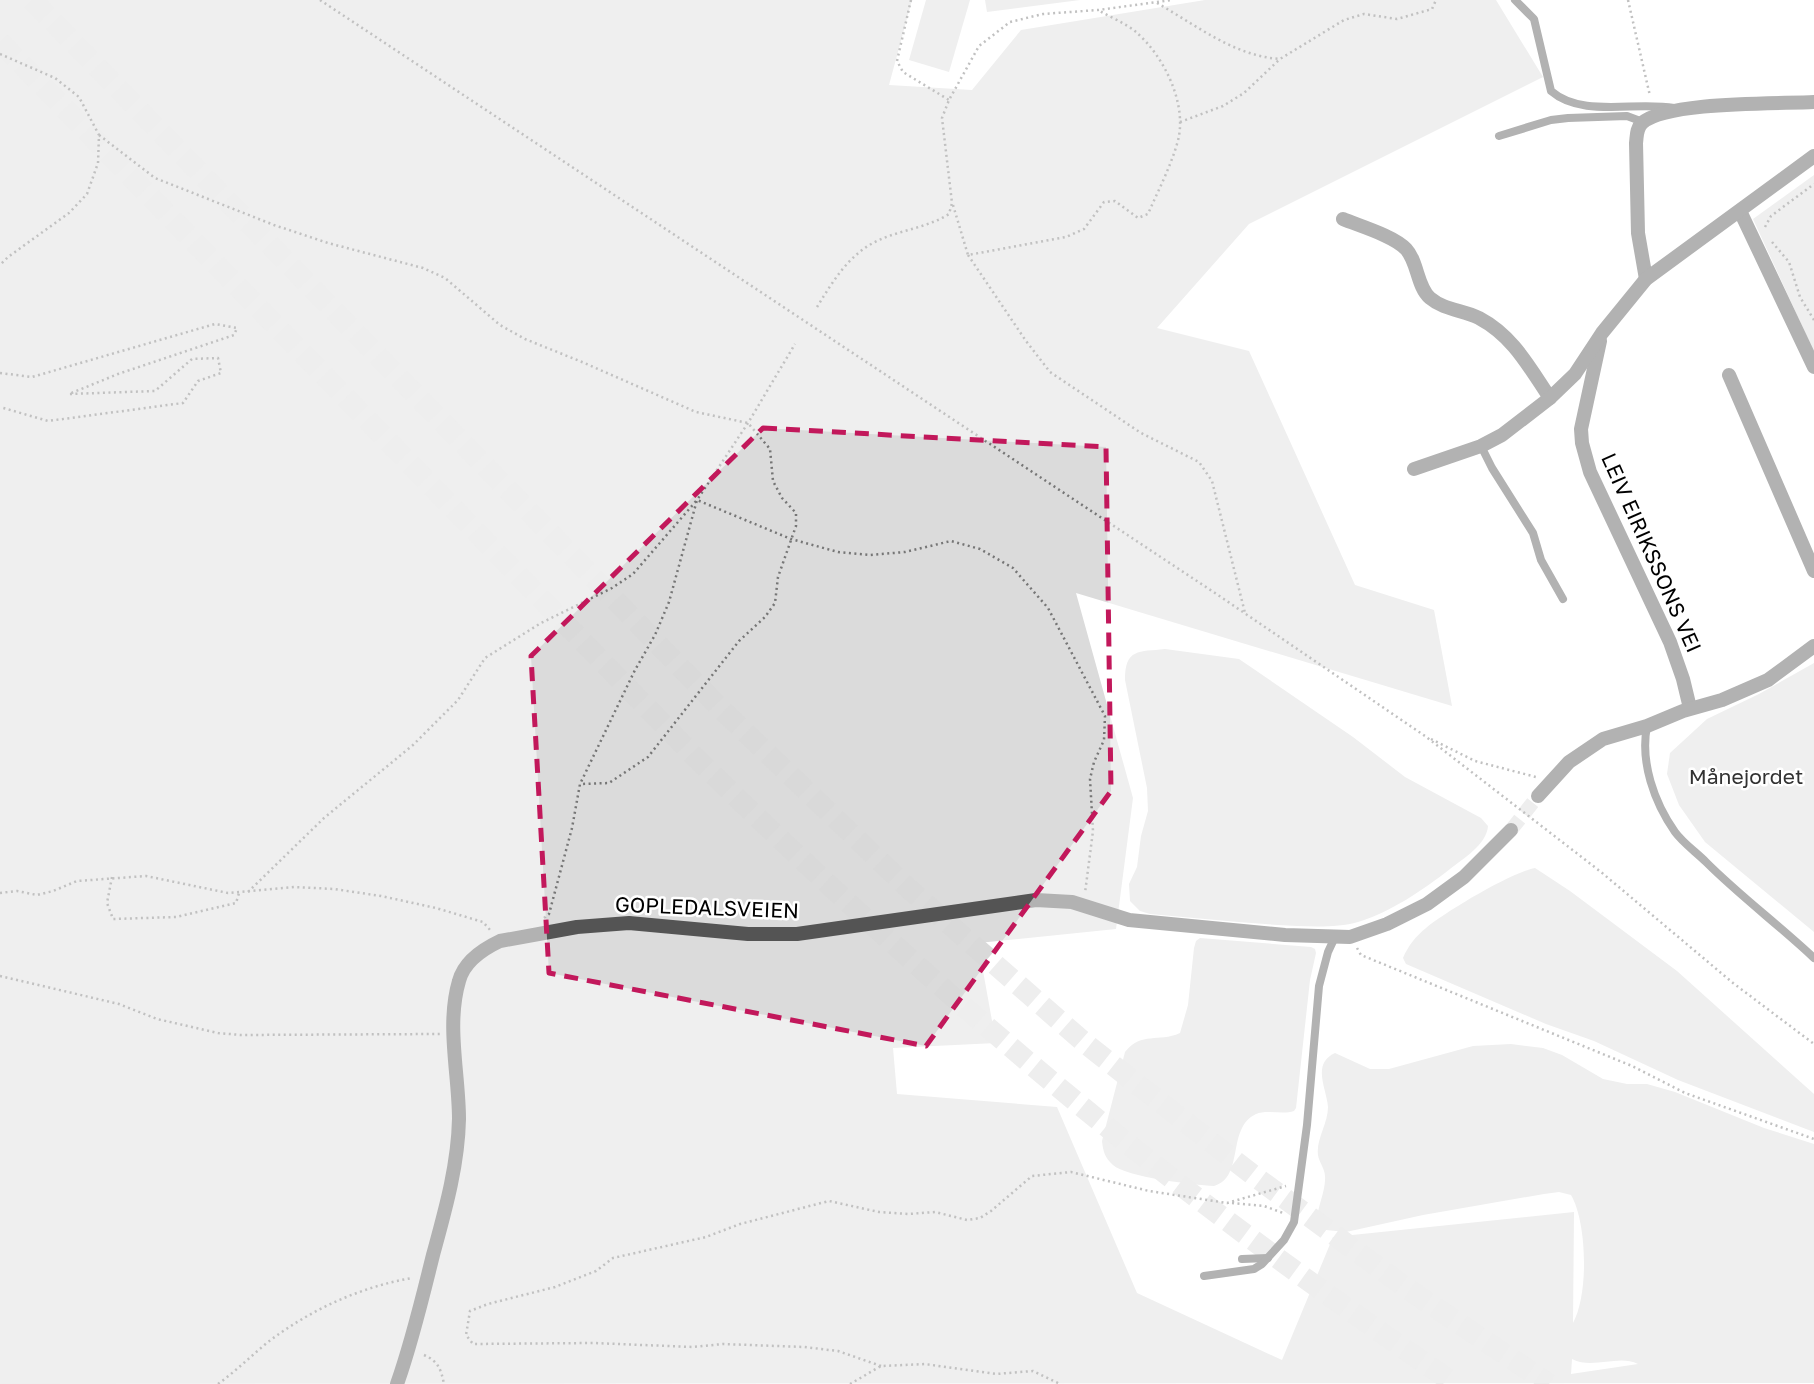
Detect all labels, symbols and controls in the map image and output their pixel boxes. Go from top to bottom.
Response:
street label: LEIV EIRIKSSONS VEI [1596,449,1708,656]
park label: Månejordet [1689,763,1803,789]
street label: GOPLEDALSVEIEN [615,891,800,923]

